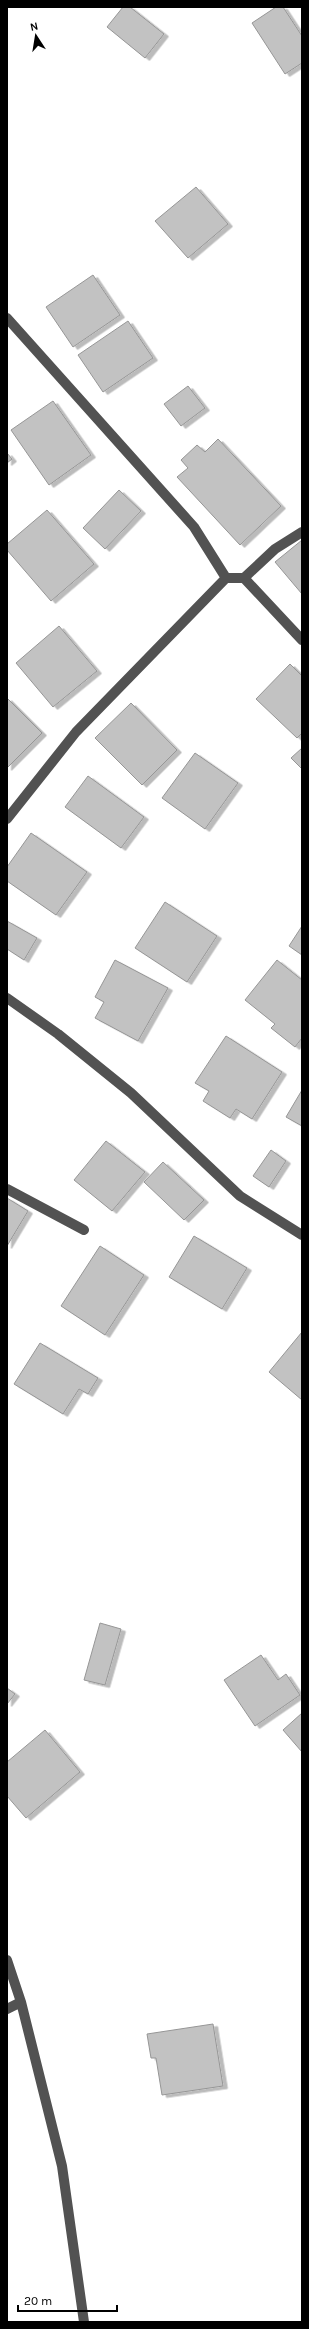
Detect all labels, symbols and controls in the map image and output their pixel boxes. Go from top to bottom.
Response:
north arrow [16,16,56,56]
text: N [29,20,39,34]
scale bar [18,2287,117,2313]
text: 20 m [24,2294,52,2308]

